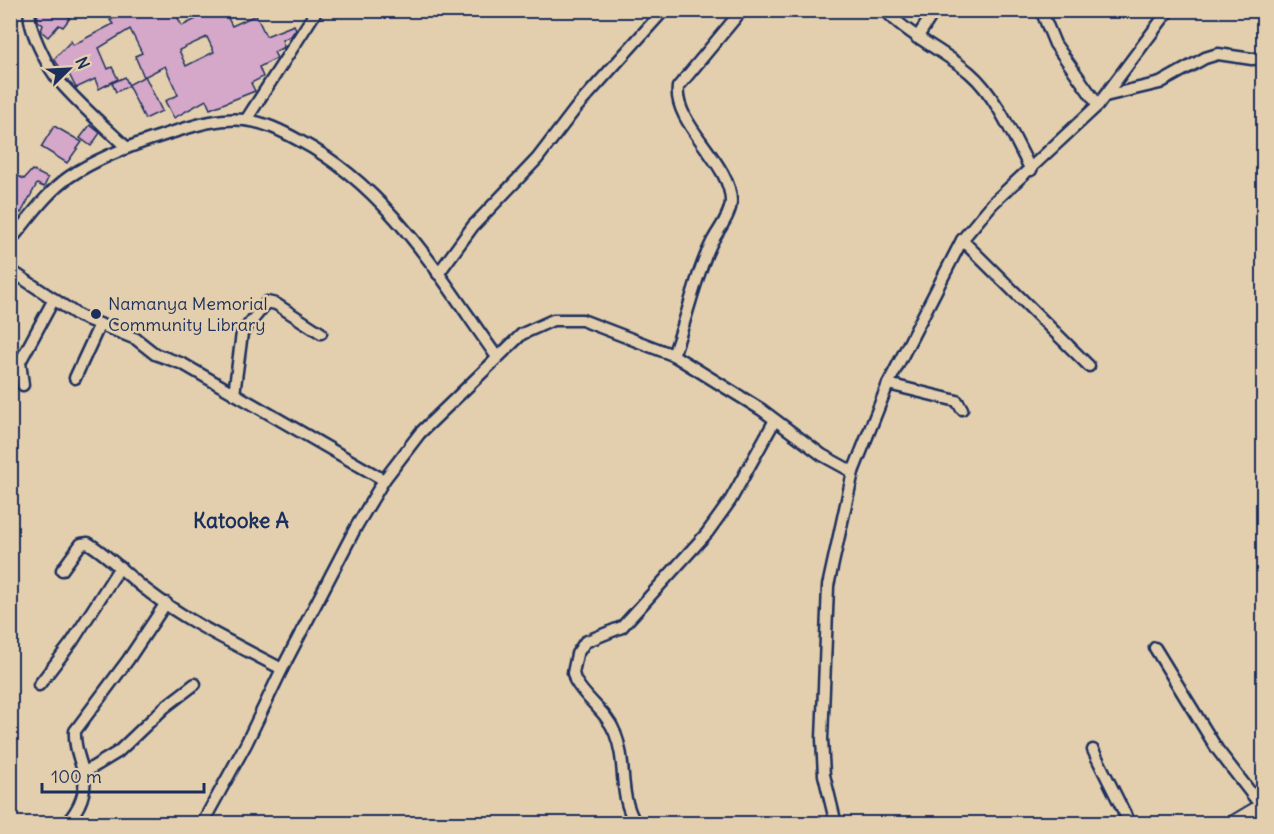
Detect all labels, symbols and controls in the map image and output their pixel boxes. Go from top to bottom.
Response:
north arrow [39,39,99,99]
text: N [71,54,94,72]
place label: Namanya Memorial Community Library [108,292,268,336]
marker: Namanya Memorial Community Library [89,307,103,321]
district label: Katooke A [193,507,289,534]
scale bar [42,756,204,794]
text: 100 m [51,765,102,788]

